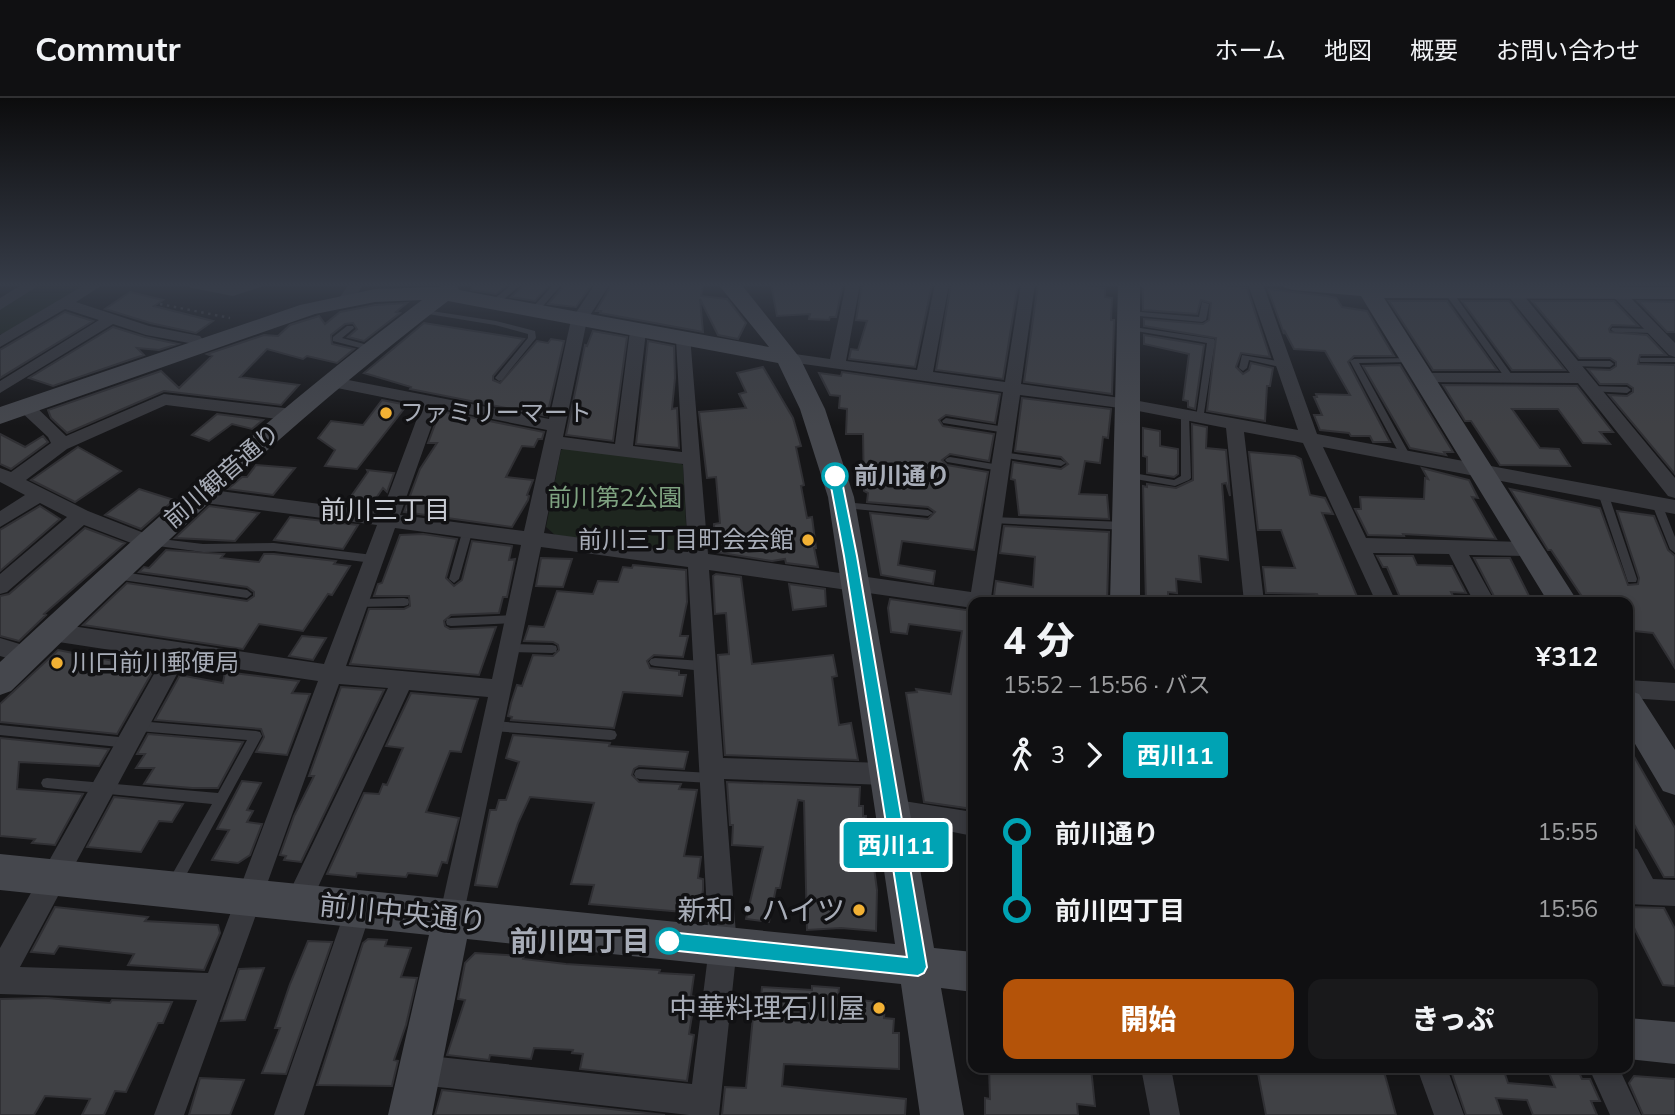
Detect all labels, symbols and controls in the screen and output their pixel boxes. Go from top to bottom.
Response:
text: Commutr [35,28,180,69]
text: ホーム [1215,35,1286,65]
text: 地図 [1324,35,1372,65]
text: 概要 [1410,35,1458,65]
text: お問い合わせ [1496,35,1640,65]
place label: ファミリーマート [400,397,592,427]
marker: ファミリーマート [378,405,394,421]
street label: 前川観音通り [157,417,286,534]
place label: 前川通り [854,460,950,490]
marker: 前川通り [822,463,848,489]
park label: 前川第2公園 [548,482,682,512]
district label: 前川三丁目 [320,493,450,526]
place label: 前川三丁目町会会館 [578,524,794,554]
marker: 前川三丁目町会会館 [800,532,816,548]
text: 4 分 [1003,616,1075,664]
text: ¥312 [1536,640,1598,673]
place label: 川口前川郵便局 [71,647,239,677]
marker: 川口前川郵便局 [49,655,65,671]
text: 15:52 – 15:56 · バス [1003,670,1211,699]
icon: walk [1003,736,1041,774]
icon: forward [1075,736,1113,774]
text: 3 [1051,740,1065,769]
text: 西川11 [1137,740,1214,770]
text: 前川通り [1055,817,1159,850]
text: 15:55 [1538,817,1598,846]
line badge: 西川11 [847,822,945,868]
text: 西川11 [858,830,934,860]
street label: 前川中央通り [318,886,488,939]
place label: 新和・ハイツ [678,892,845,927]
text: 前川四丁目 [1055,894,1185,927]
text: 15:56 [1538,894,1598,923]
marker: 新和・ハイツ [851,902,867,918]
place label: 前川四丁目 [510,923,650,958]
marker: 前川四丁目 [656,928,682,954]
button: 開始 [1003,979,1294,1059]
button: きっぷ [1308,979,1598,1059]
place label: 中華料理石川屋 [669,990,865,1025]
marker: 中華料理石川屋 [871,1000,887,1016]

